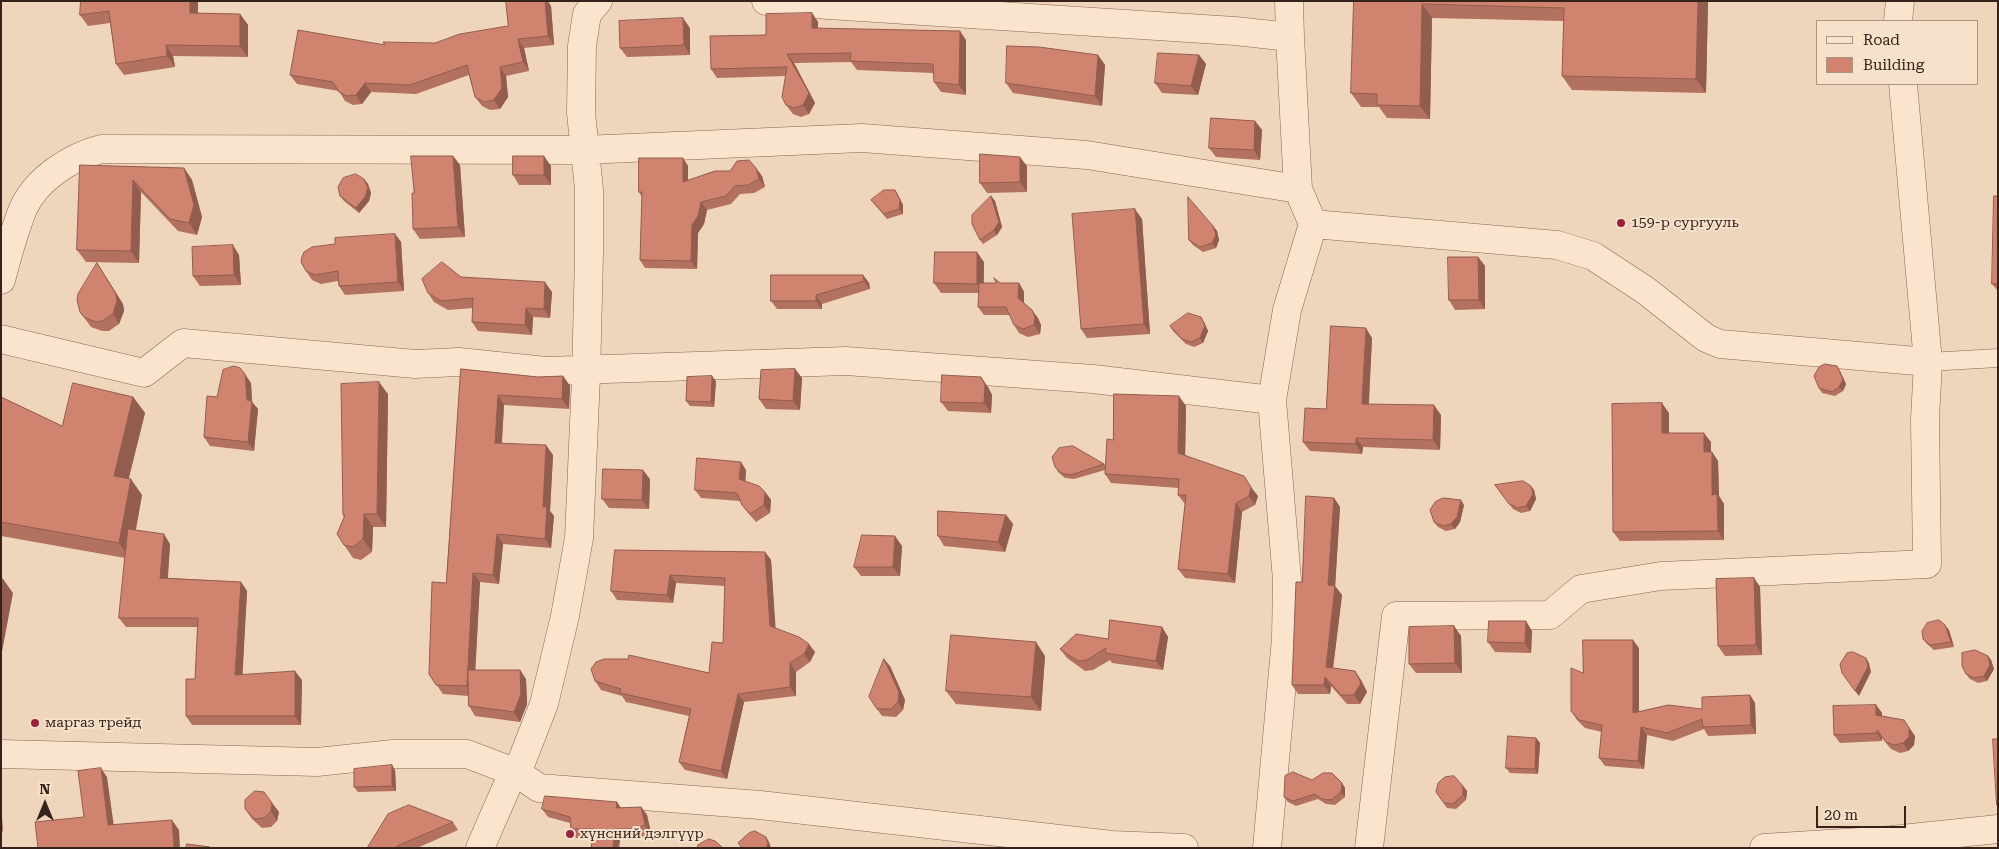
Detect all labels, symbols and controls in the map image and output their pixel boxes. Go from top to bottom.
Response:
legend [1816,20,1979,85]
text: Road [1863,31,1900,49]
text: Building [1863,56,1924,74]
place label: 159-р сургууль [1631,215,1739,231]
marker: 159-р сургууль [1615,217,1627,229]
place label: маргаз трейд [45,715,141,731]
marker: маргаз трейд [29,717,41,729]
north arrow [20,779,70,829]
text: N [40,781,50,797]
scale bar [1819,796,1909,828]
text: 20 m [1824,806,1858,824]
place label: хүнсний дэлгүүр [580,826,704,842]
marker: хүнсний дэлгүүр [564,828,576,840]

